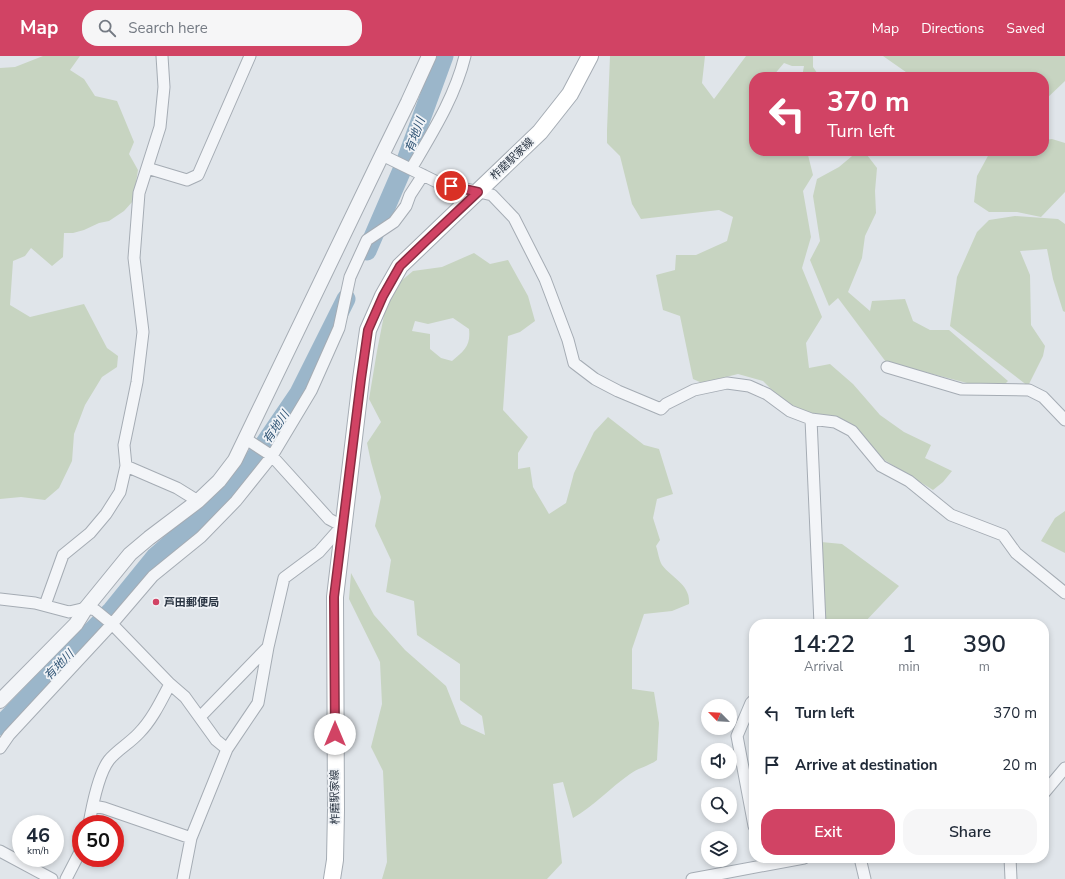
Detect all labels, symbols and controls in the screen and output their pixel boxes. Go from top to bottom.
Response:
search box [82,10,362,46]
text: Map [20,15,58,41]
icon: search [96,17,118,39]
text: Search here [128,18,208,38]
text: Map [872,19,899,38]
text: Directions [921,19,984,38]
text: Saved [1006,19,1045,38]
text: 370 m [827,83,910,121]
icon: left [761,88,813,140]
water label: 有地川 [401,113,429,155]
text: Turn left [827,119,895,143]
street label: 柞磨駅家線 [487,135,537,183]
pin [434,169,468,203]
icon: arrive [440,175,462,197]
water label: 有地川 [259,406,294,446]
place label: 芦田郵便局 [164,595,219,610]
marker: 芦田郵便局 [151,597,161,607]
text: 14:22 [792,628,855,660]
text: 1 [902,628,916,660]
text: 390 [963,628,1006,660]
water label: 有地川 [41,645,79,684]
text: Arrival [804,658,843,676]
text: min [898,658,920,676]
text: m [979,658,990,676]
north arrow [701,699,737,735]
map controls [701,699,737,867]
icon: left [761,702,783,724]
text: Turn left [795,703,854,723]
text: 370 m [993,703,1037,723]
position arrow [314,713,356,755]
button: sound [701,743,737,779]
icon: arrive [761,754,783,776]
text: Arrive at destination [795,755,938,775]
text: 20 m [1002,755,1037,775]
street label: 柞磨駅家線 [327,769,343,825]
button: search [701,787,737,823]
button: Exit [761,809,895,855]
button: Share [903,809,1037,855]
speed limit sign: 50 [72,815,124,867]
text: 46 [26,822,50,849]
button: layers [701,831,737,867]
text: km/h [27,844,49,858]

